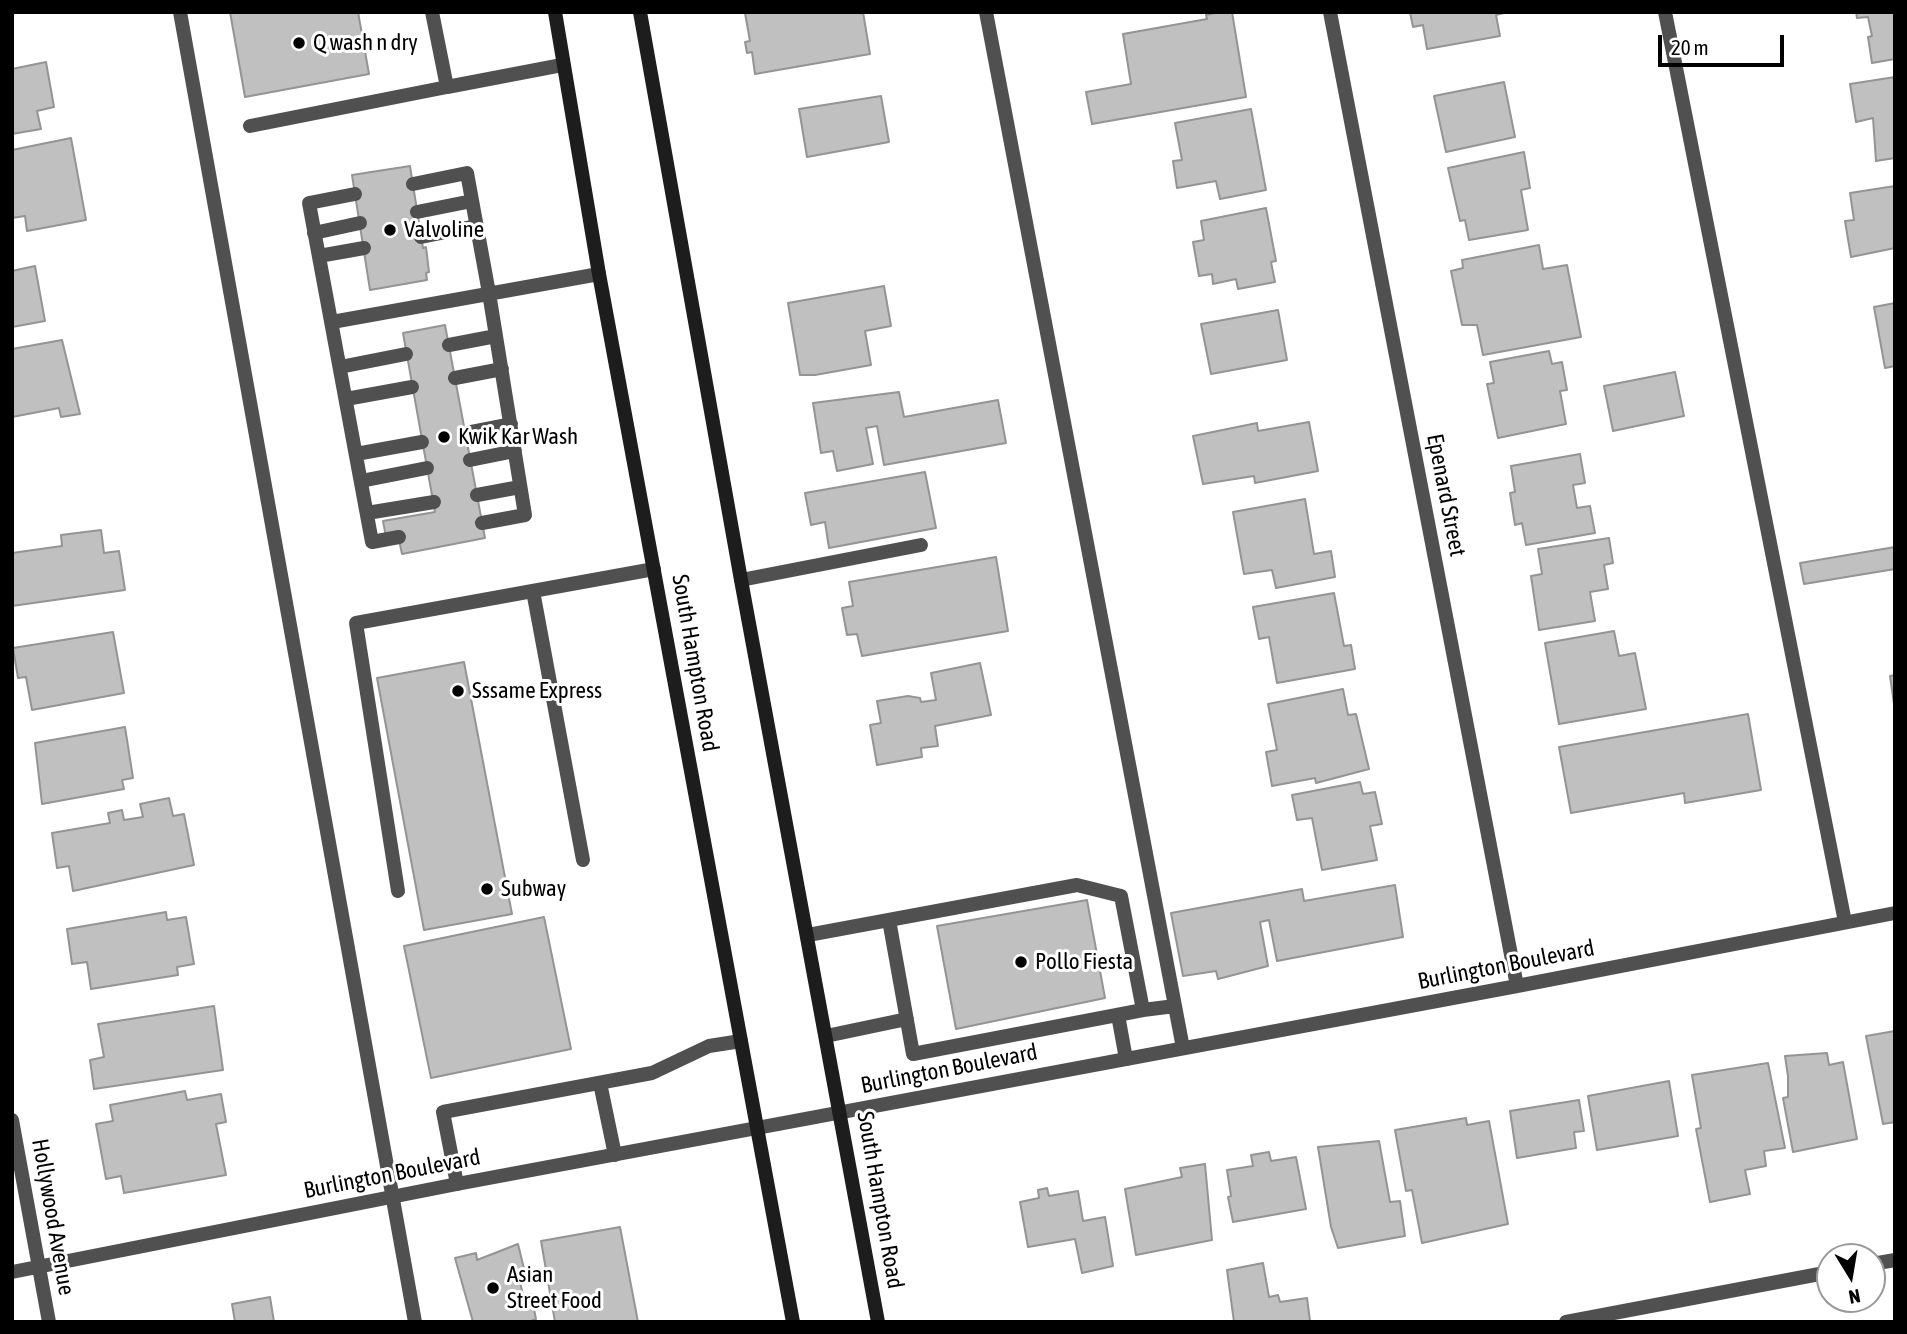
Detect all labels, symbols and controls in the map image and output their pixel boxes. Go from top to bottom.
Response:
scale bar [1662,21,1788,65]
place label: Q wash n dry [313,29,418,57]
marker: Q wash n dry [291,35,307,51]
text: 20 m [1671,35,1709,59]
place label: Valvoline [404,216,484,244]
marker: Valvoline [382,222,398,238]
place label: Kwik Kar Wash [458,423,578,451]
marker: Kwik Kar Wash [436,429,452,445]
street label: Epenard Street [1421,431,1471,559]
street label: South Hampton Road [666,572,724,754]
place label: Sssame Express [472,677,602,705]
marker: Sssame Express [450,683,466,699]
place label: Subway [501,875,566,903]
marker: Subway [479,881,495,897]
street label: Burlington Boulevard [1415,934,1597,996]
place label: Pollo Fiesta [1035,948,1133,976]
marker: Pollo Fiesta [1013,954,1029,970]
street label: Burlington Boulevard [858,1038,1040,1100]
street label: South Hampton Road [851,1109,909,1291]
street label: Hollywood Avenue [26,1137,80,1297]
street label: Burlington Boulevard [301,1143,483,1205]
north arrow [1816,1243,1886,1313]
place label: Asian Street Food [507,1261,602,1315]
marker: Asian Street Food [485,1280,501,1296]
text: N [1847,1285,1862,1309]

